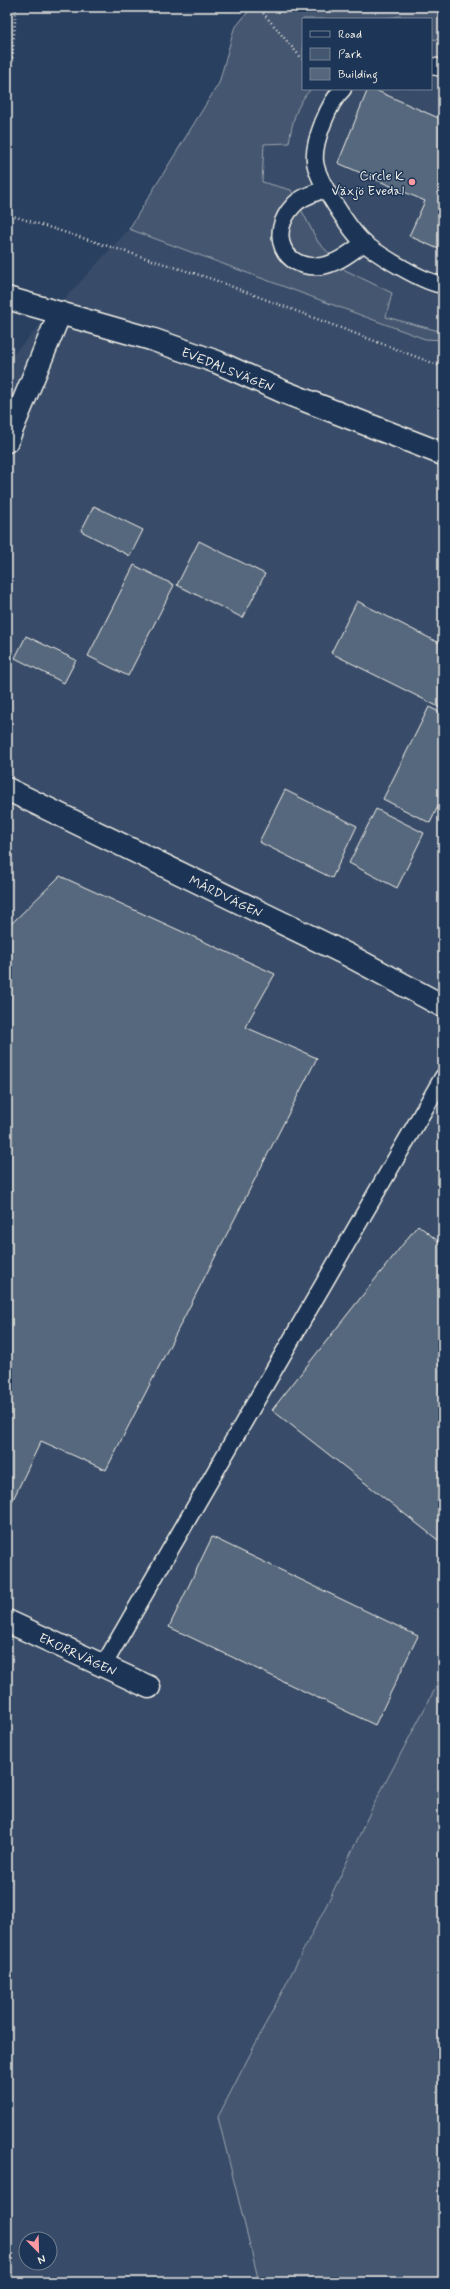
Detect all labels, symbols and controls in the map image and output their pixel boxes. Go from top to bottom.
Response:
legend [302,18,432,90]
text: Road [338,27,362,43]
text: Park [338,47,362,63]
text: Building [338,67,378,84]
place label: Circle K Växjö Evedal [332,168,404,200]
marker: Circle K Växjö Evedal [407,177,417,187]
street label: EVEDALSVÄGEN [179,344,276,397]
street label: MÅRDVÄGEN [186,871,265,922]
street label: EKORRVÄGEN [36,1630,119,1681]
north arrow [18,2231,58,2271]
text: N [35,2251,48,2267]

